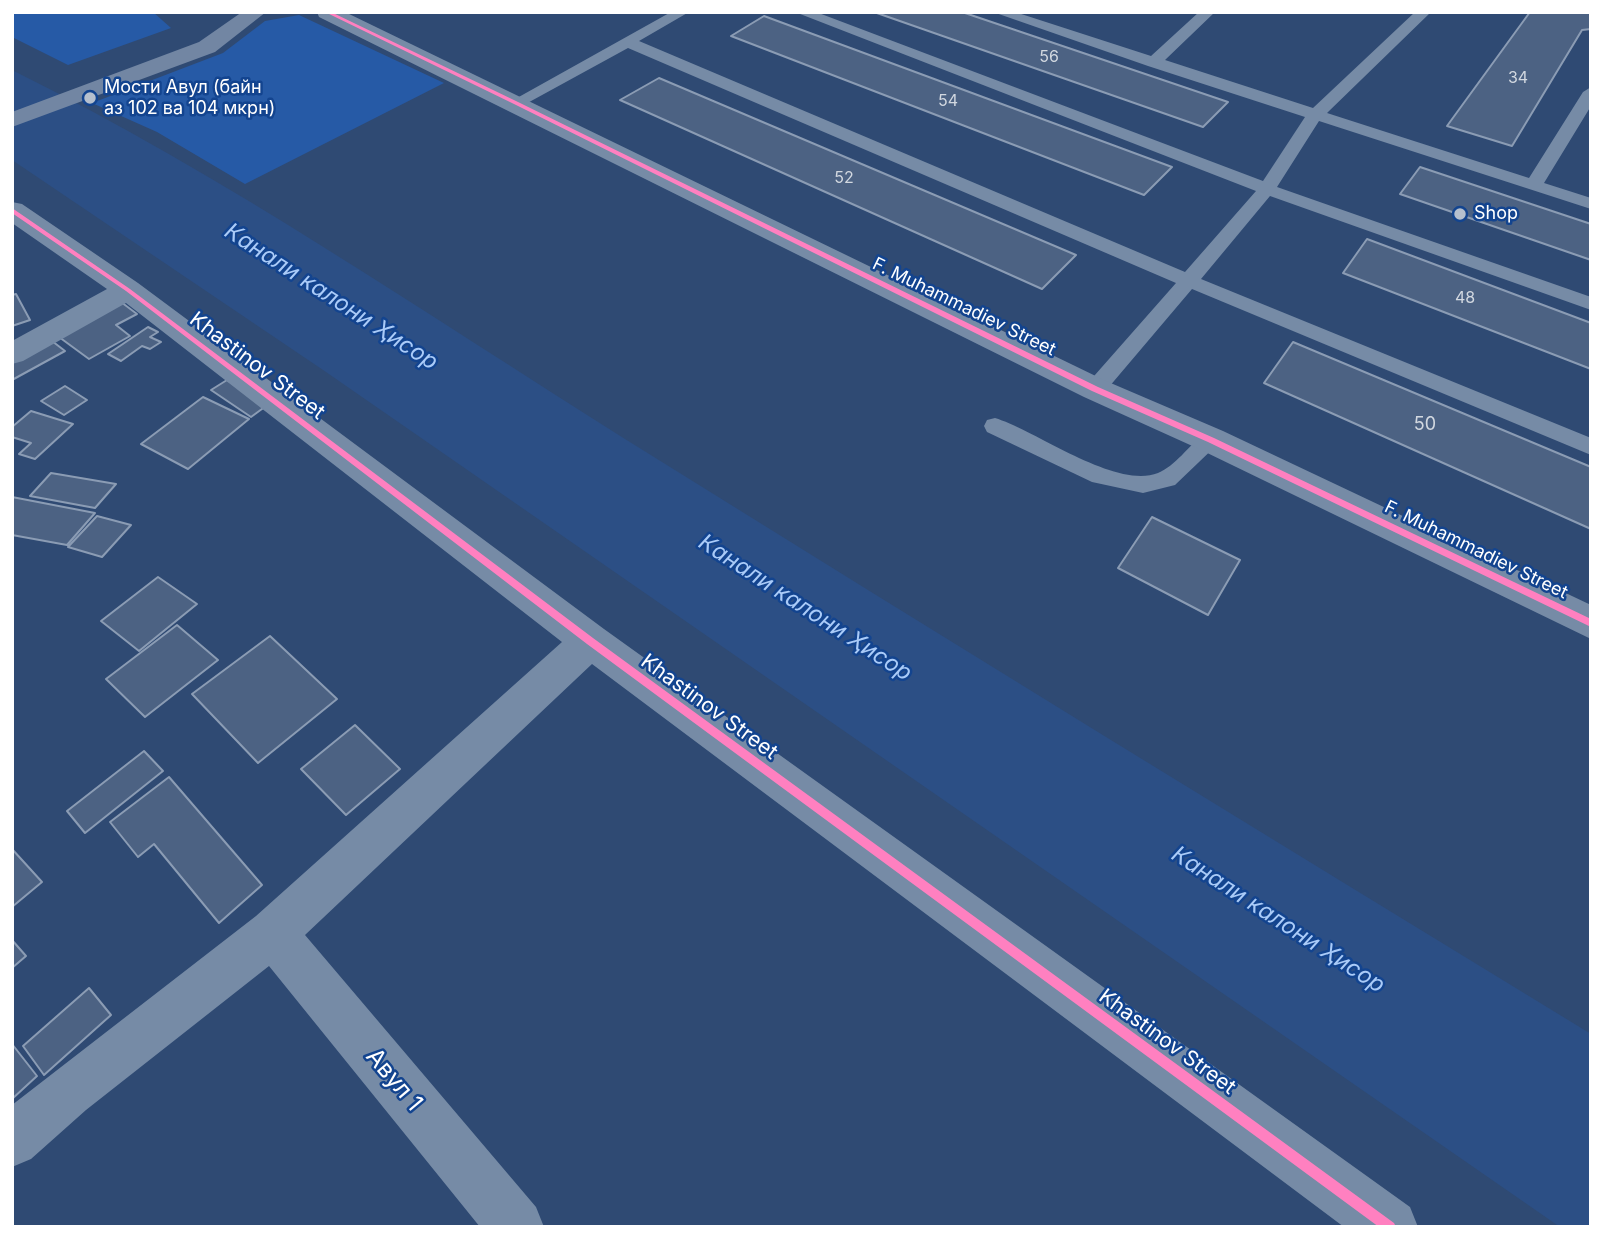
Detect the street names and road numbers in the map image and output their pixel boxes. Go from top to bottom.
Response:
street label: F. Muhammadiev Street [869,253,1059,361]
street label: Khastinov Street [184,307,330,425]
street label: F. Muhammadiev Street [1381,496,1571,604]
street label: Khastinov Street [636,649,782,765]
street label: Khastinov Street [1094,984,1240,1100]
street label: Авул 1 [360,1043,428,1117]

